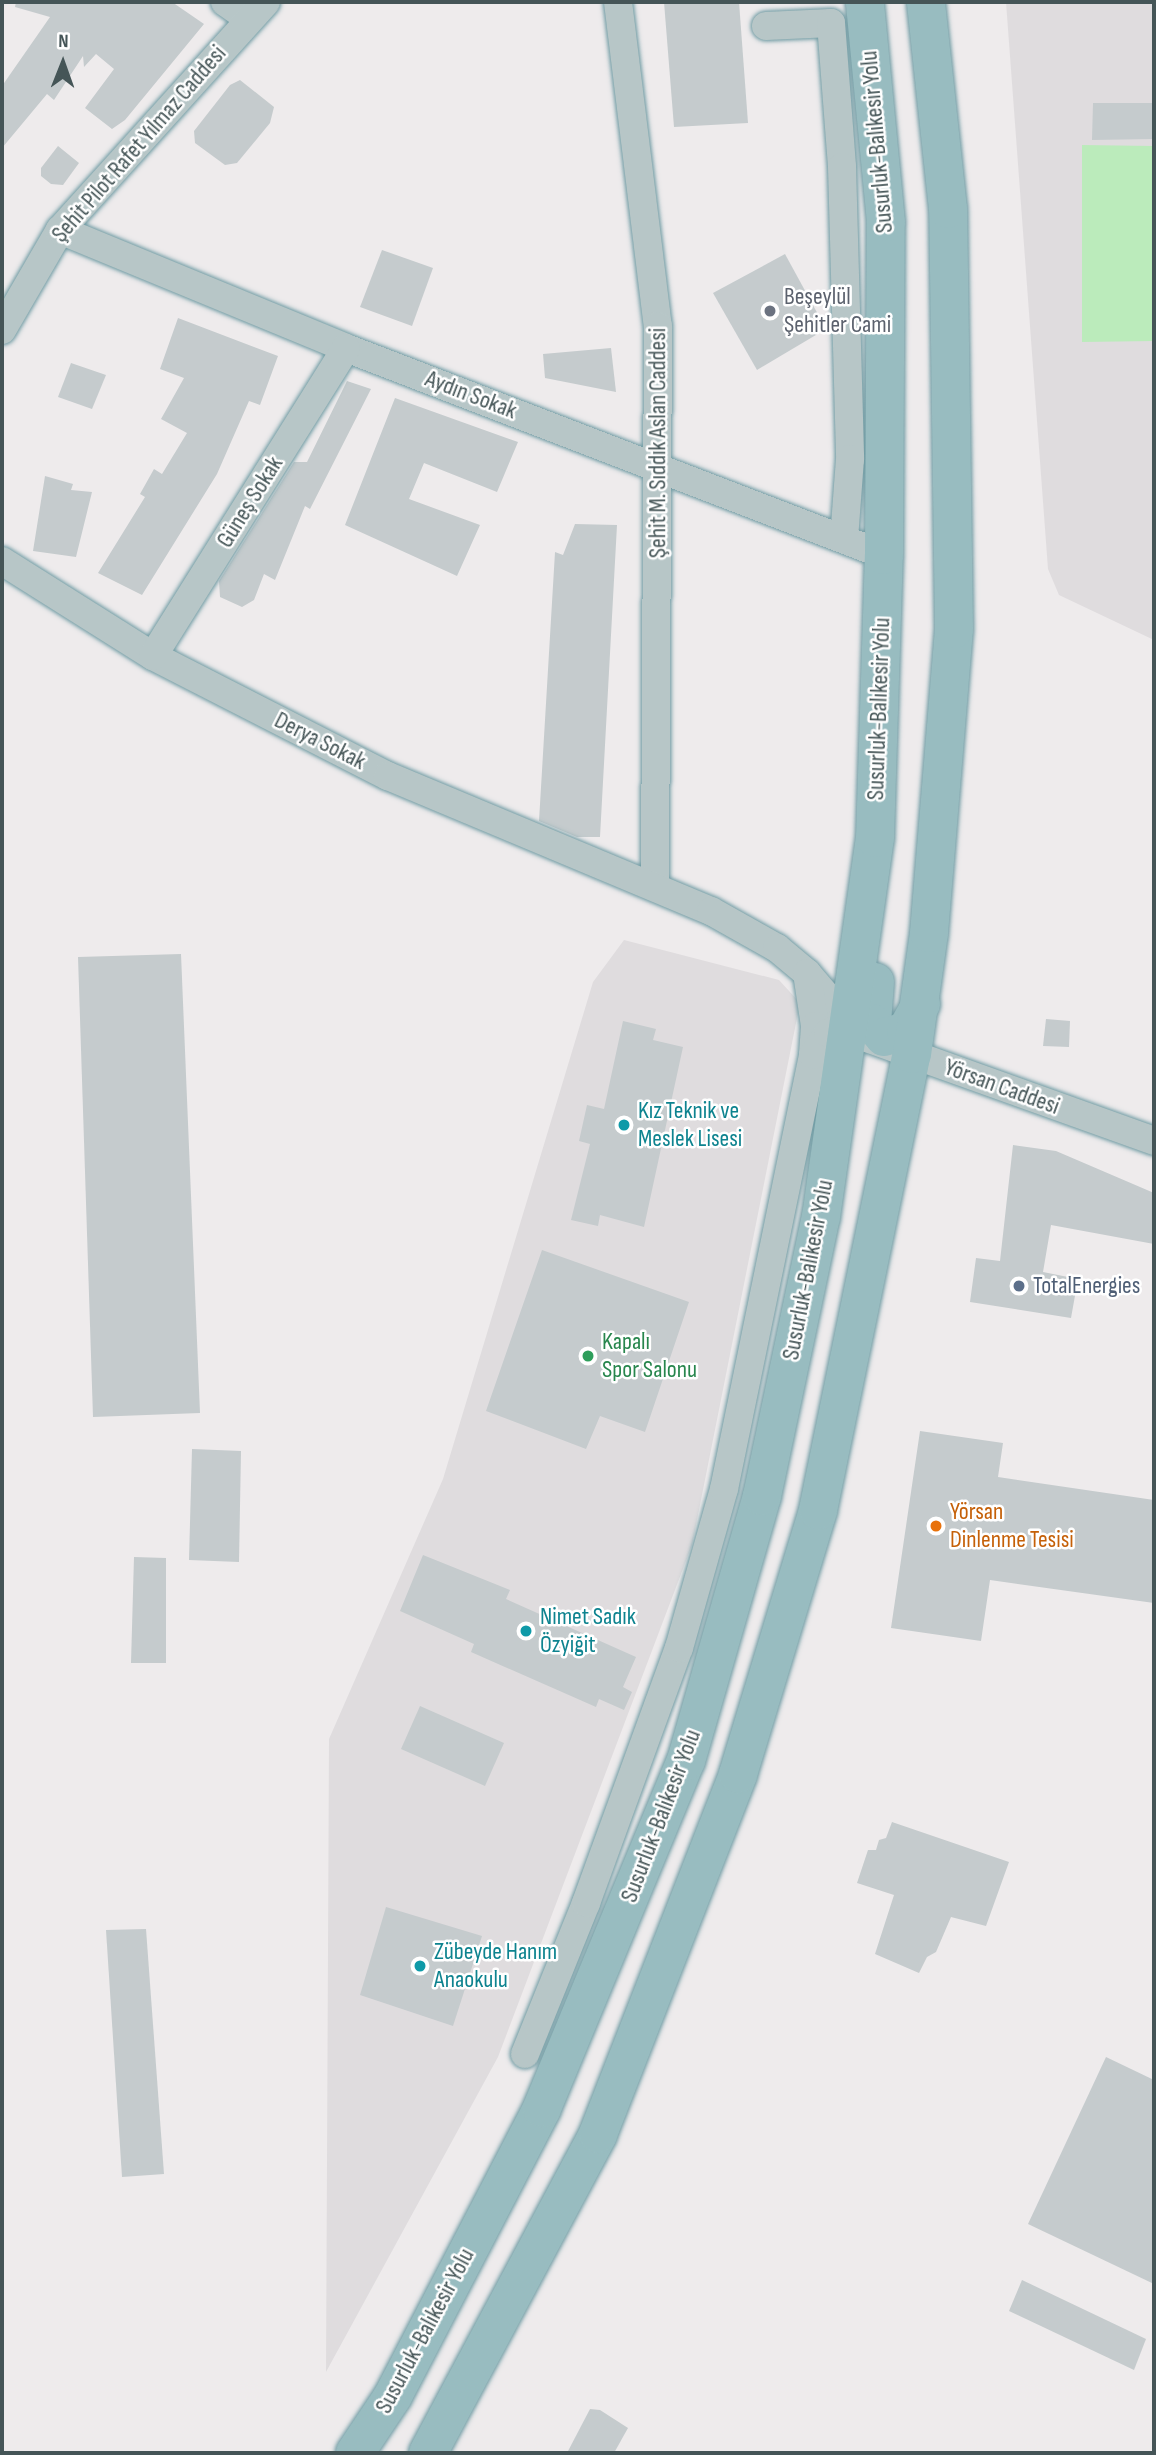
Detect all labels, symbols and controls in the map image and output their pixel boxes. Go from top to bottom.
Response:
north arrow [28,28,98,98]
text: N [58,30,69,53]
street label: Şehit Pilot Rafet Yılmaz Caddesi [46,40,232,248]
street label: Susurluk-Balıkesir Yolu [855,50,899,234]
place label: Beşeylül Şehitler Cami [784,283,891,339]
marker: Beşeylül Şehitler Cami [762,303,778,319]
street label: Şehit M. Sıddık Aslan Caddesi [644,328,672,558]
street label: Aydın Sokak [421,364,521,426]
street label: Güneş Sokak [211,451,289,553]
street label: Susurluk-Balıkesir Yolu [861,617,897,801]
street label: Derya Sokak [270,706,370,776]
street label: Yörsan Caddesi [941,1053,1063,1121]
place label: Kız Teknik ve Meslek Lisesi [638,1097,742,1153]
marker: Kız Teknik ve Meslek Lisesi [616,1117,632,1133]
street label: Susurluk-Balıkesir Yolu [776,1178,840,1362]
place label: TotalEnergies [1033,1272,1140,1300]
marker: TotalEnergies [1011,1278,1027,1294]
place label: Kapalı Spor Salonu [602,1328,697,1384]
marker: Kapalı Spor Salonu [580,1348,596,1364]
place label: Yörsan Dinlenme Tesisi [950,1498,1074,1554]
marker: Yörsan Dinlenme Tesisi [928,1518,944,1534]
place label: Nimet Sadık Özyiğit [540,1603,636,1659]
marker: Nimet Sadık Özyiğit [518,1623,534,1639]
street label: Susurluk-Balıkesir Yolu [615,1726,707,1906]
place label: Zübeyde Hanım Anaokulu [434,1938,557,1994]
marker: Zübeyde Hanım Anaokulu [412,1958,428,1974]
street label: Susurluk-Balıkesir Yolu [369,2244,481,2418]

